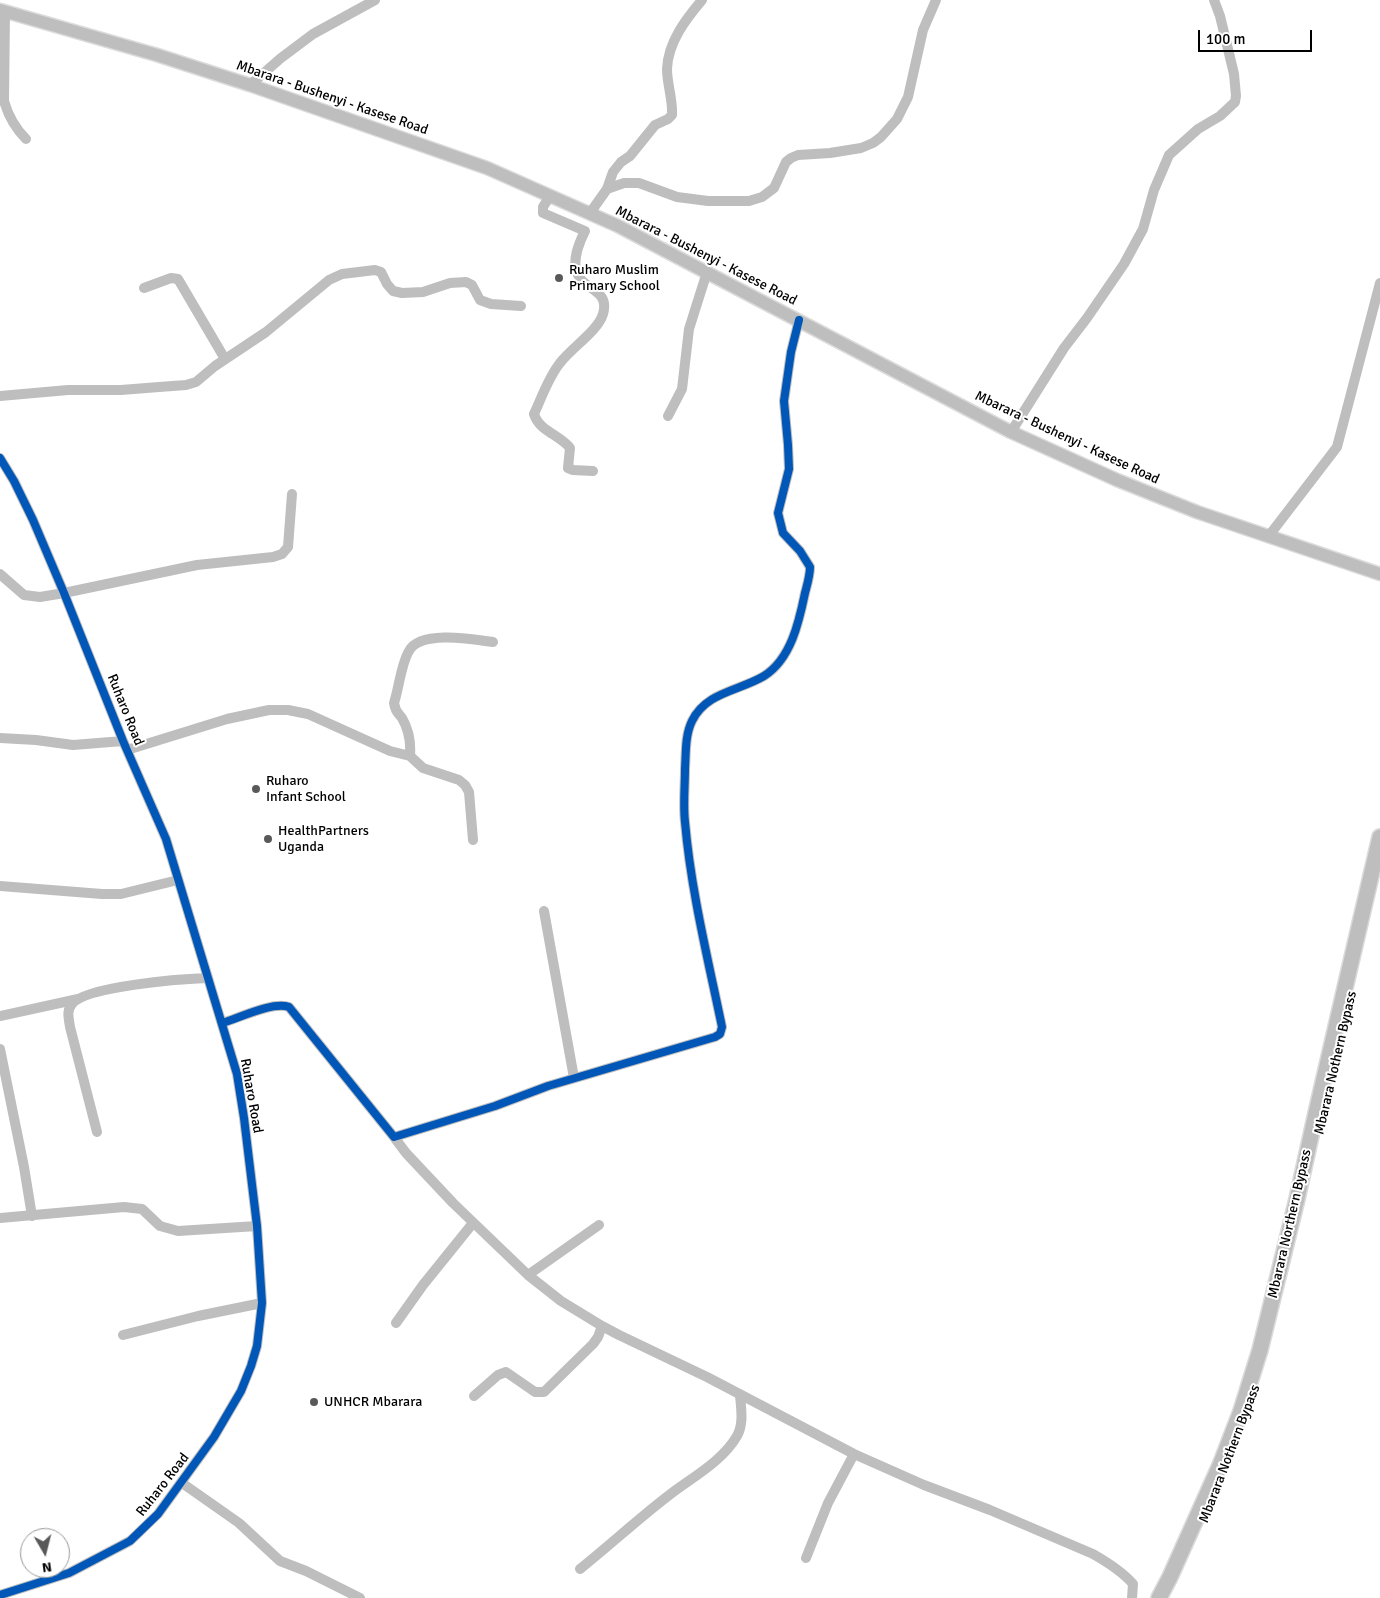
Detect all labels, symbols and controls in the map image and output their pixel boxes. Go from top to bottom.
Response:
scale bar [1200,20,1314,52]
text: 100 m [1206,30,1246,48]
street label: Mbarara - Bushenyi - Kasese Road [234,57,430,139]
street label: Mbarara - Bushenyi - Kasese Road [612,203,800,309]
place label: Ruharo Muslim Primary School [569,262,660,294]
marker: Ruharo Muslim Primary School [553,272,565,284]
street label: Mbarara - Bushenyi - Kasese Road [972,388,1162,488]
street label: Ruharo Road [103,672,147,748]
place label: Ruharo Infant School [266,773,346,806]
marker: Ruharo Infant School [250,783,262,795]
place label: HealthPartners Uganda [278,823,369,856]
marker: HealthPartners Uganda [262,833,274,845]
street label: Mbarara Nothern Bypass [1311,990,1361,1136]
street label: Ruharo Road [236,1057,266,1135]
street label: Mbarara Northern Bypass [1265,1148,1315,1300]
street label: Mbarara Nothern Bypass [1196,1382,1264,1526]
place label: UNHCR Mbarara [324,1394,422,1410]
marker: UNHCR Mbarara [308,1396,320,1408]
street label: Ruharo Road [133,1450,193,1520]
north arrow [20,1528,70,1578]
text: N [41,1558,53,1576]

